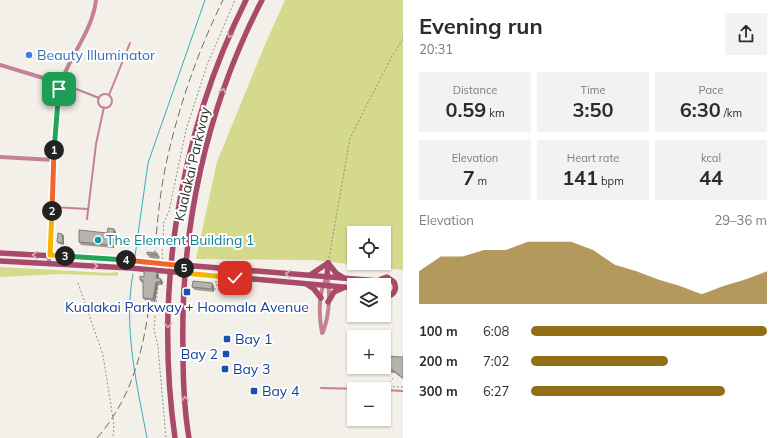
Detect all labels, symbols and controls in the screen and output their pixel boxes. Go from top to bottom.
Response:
text: Evening run [419,12,543,40]
button: share [725,13,767,55]
one-way arrow [227,31,235,39]
text: 20:31 [419,41,453,57]
place label: Beauty Illuminator [37,46,156,64]
marker: Beauty Illuminator [24,50,34,60]
pin [42,72,76,106]
icon: arrive [48,78,70,100]
text: Distance [453,83,497,97]
text: Time [581,83,605,97]
text: Pace [699,83,723,97]
one-way arrow [218,88,227,95]
text: 0.59 [445,97,486,122]
text: 3:50 [573,97,613,122]
text: 6:30 [680,97,721,122]
street label: Kualakai Parkway [170,105,214,223]
text: km [486,106,505,120]
text: /km [721,106,742,120]
pin: 1 [44,140,64,160]
text: 1 [51,143,57,157]
text: Elevation [452,151,498,165]
text: Heart rate [567,151,619,165]
text: kcal [701,151,721,165]
text: 7 [463,165,475,190]
text: 141 [562,165,598,190]
text: 44 [699,165,723,190]
text: m [475,174,487,188]
text: bpm [598,174,624,188]
pin: 2 [42,201,62,221]
text: 2 [49,204,55,218]
text: Elevation [419,212,474,228]
text: 29–36 m [714,212,767,228]
map controls [347,226,391,426]
button: locate [347,226,391,270]
place label: The Element Building 1 [106,231,254,249]
marker: The Element Building 1 [93,235,103,245]
pin: 3 [55,246,75,266]
text: 3 [62,249,68,263]
one-way arrow [32,250,38,259]
pin: 4 [116,250,136,270]
text: 4 [123,253,129,267]
pin: 5 [174,258,194,278]
one-way arrow [92,261,98,270]
text: 5 [181,261,187,275]
pin [218,261,252,295]
icon: check [224,267,246,289]
one-way arrow [285,270,291,279]
button: layers [347,278,391,322]
marker: Kualakai Parkway + Hoomala Avenue [182,287,192,297]
place label: Kualakai Parkway + Hoomala Avenue [65,298,309,316]
one-way arrow [164,322,172,328]
text: 100 m [419,323,458,339]
text: 6:08 [483,323,509,339]
place label: Bay 1 [235,330,272,348]
button: + [347,330,391,374]
marker: Bay 1 [222,334,232,344]
place label: Bay 2 [181,345,218,363]
marker: Bay 2 [221,349,231,359]
text: 200 m [419,353,458,369]
text: 7:02 [483,353,509,369]
place label: Bay 3 [233,360,270,378]
marker: Bay 3 [220,364,230,374]
place label: Bay 4 [262,382,300,400]
button: − [347,382,391,426]
text: 300 m [419,383,458,399]
text: 6:27 [483,383,509,399]
marker: Bay 4 [249,386,259,396]
one-way arrow [180,396,189,402]

